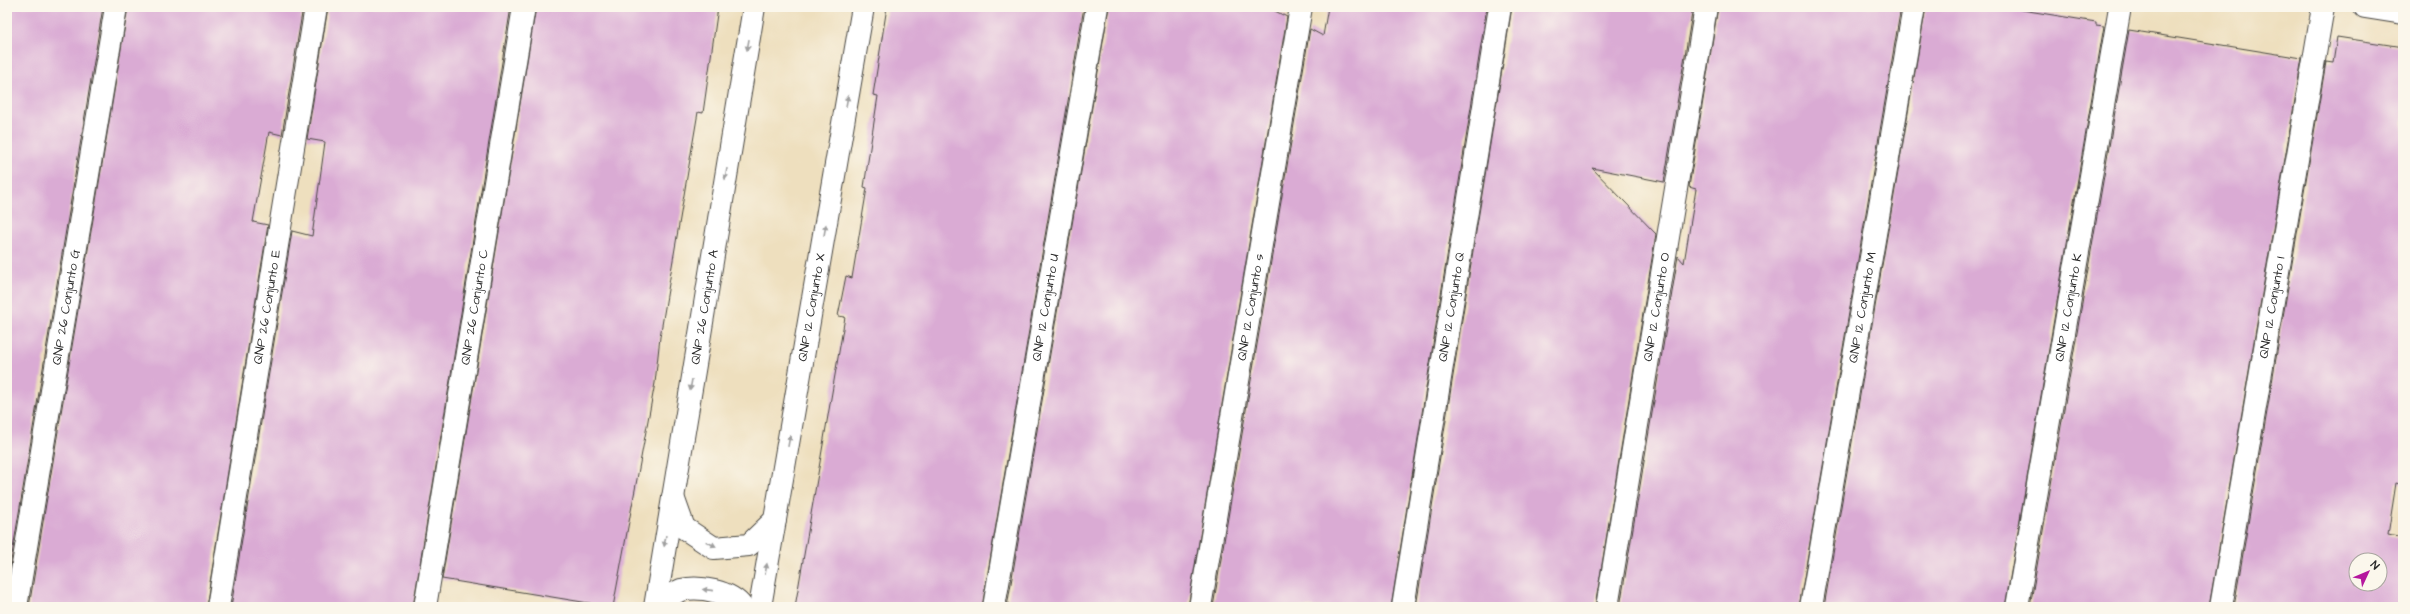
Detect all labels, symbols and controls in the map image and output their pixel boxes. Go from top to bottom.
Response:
one-way arrow [744,39,750,52]
one-way arrow [844,95,850,108]
one-way arrow [723,168,729,180]
one-way arrow [822,224,828,236]
street label: QNP 26 Conjunto G [47,248,84,366]
street label: QNP 26 Conjunto E [249,248,285,366]
street label: QNP 26 Conjunto C [456,248,493,366]
street label: QNP 26 Conjunto A [686,248,723,366]
street label: QNP 12 Conjunto M [1844,250,1881,364]
street label: QNP 12 Conjunto Q [1434,251,1469,363]
street label: QNP 12 Conjunto O [1639,251,1674,363]
street label: QNP 12 Conjunto X [793,252,830,363]
street label: QNP 12 Conjunto U [1027,252,1064,363]
street label: QNP 12 Conjunto s [1233,252,1268,362]
street label: QNP 12 Conjunto K [2050,252,2087,363]
street label: QNP 12 Conjunto I [2254,255,2290,360]
one-way arrow [687,379,693,391]
one-way arrow [786,434,792,447]
one-way arrow [662,535,668,547]
one-way arrow [705,541,717,547]
north arrow [2348,552,2388,592]
text: N [2367,558,2383,573]
one-way arrow [764,563,770,575]
one-way arrow [701,587,714,594]

